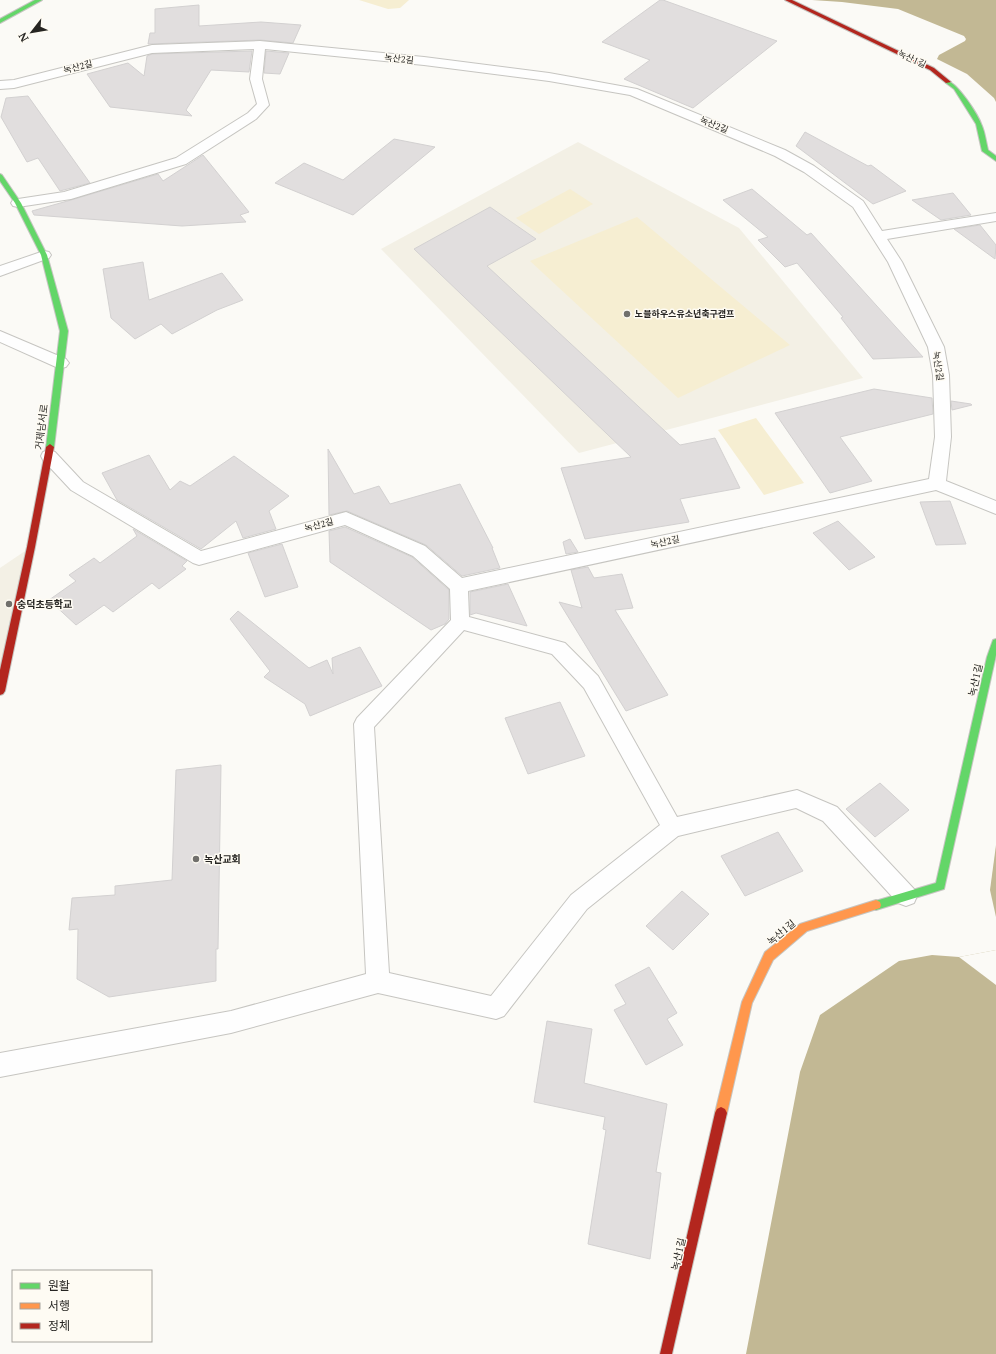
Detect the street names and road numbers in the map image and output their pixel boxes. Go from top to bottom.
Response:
street label: 녹산1길 [896,47,928,71]
street label: 녹산2길 [384,51,414,67]
street label: 녹산2길 [62,58,94,76]
street label: 녹산2길 [698,114,730,136]
street label: 녹산2길 [930,350,946,382]
street label: 거제남서로 [32,403,51,451]
street label: 녹산2길 [303,515,335,535]
street label: 녹산2길 [649,533,681,551]
street label: 녹산1길 [965,663,986,698]
street label: 녹산1길 [765,917,798,948]
street label: 녹산1길 [668,1237,689,1272]

